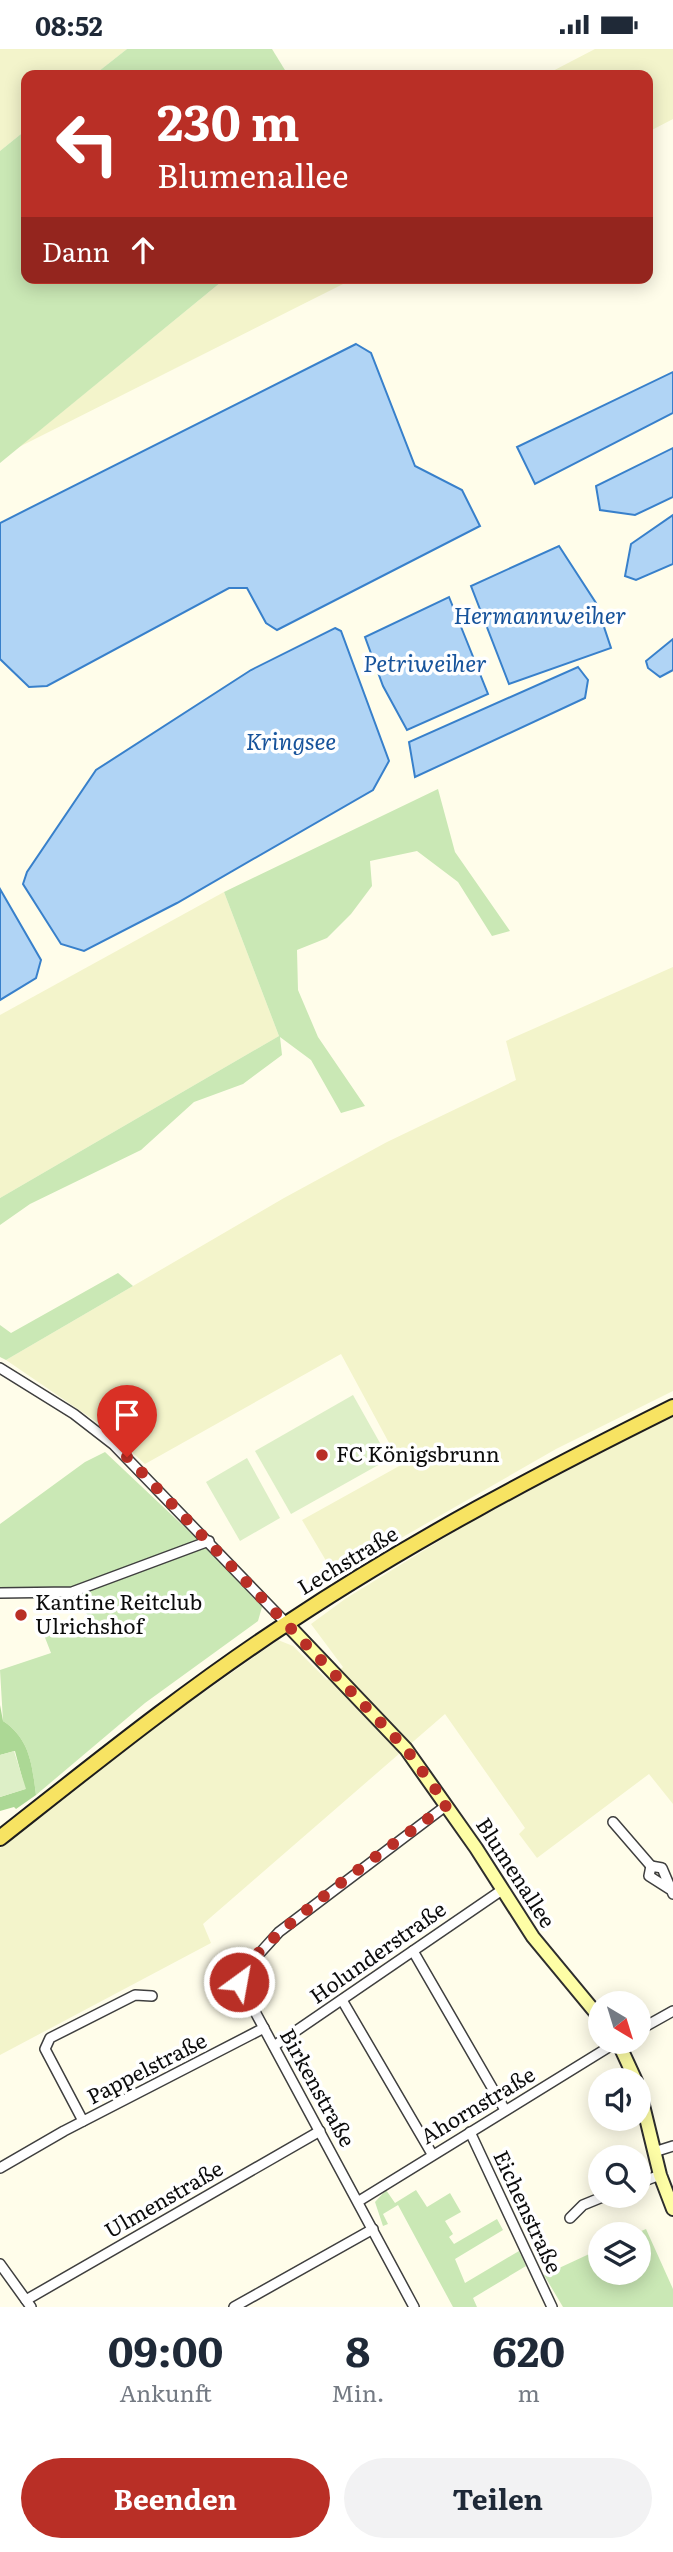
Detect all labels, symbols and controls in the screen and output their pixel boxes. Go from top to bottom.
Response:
text: 08:52 [35,5,103,44]
text: 230 m [157,83,300,156]
icon: left [42,98,133,189]
text: Blumenallee [157,150,349,198]
text: Dann [42,231,110,270]
icon: ahead [124,231,162,269]
water label: Hermannweiher [454,597,626,631]
water label: Petriweiher [363,645,487,679]
water label: Kringsee [246,723,336,757]
pin [97,1385,157,1457]
icon: arrive [108,1396,146,1434]
place label: FC Königsbrunn [336,1437,500,1468]
marker: FC Königsbrunn [314,1447,330,1463]
street label: Lechstraße [291,1517,403,1601]
place label: Kantine Reitclub Ulrichshof [35,1585,202,1640]
marker: Kantine Reitclub Ulrichshof [13,1607,29,1623]
street label: Blumenallee [470,1810,564,1933]
street label: Holunderstraße [302,1892,451,2010]
position arrow [202,1945,276,2019]
north arrow [588,1991,651,2055]
map controls [588,1991,651,2285]
street label: Birkenstraße [274,2022,365,2152]
street label: Pappelstraße [81,2023,211,2110]
street label: Ahornstraße [414,2057,540,2150]
button: sound [588,2068,651,2131]
street label: Eichenstraße [487,2144,571,2278]
button: search [588,2145,651,2208]
street label: Ulmenstraße [98,2151,228,2244]
button: layers [588,2222,651,2285]
text: 09:00 [108,2318,223,2380]
text: 8 [345,2318,370,2380]
text: 620 [492,2318,565,2380]
text: Ankunft [119,2375,212,2409]
text: Min. [331,2375,385,2409]
text: m [518,2375,540,2409]
button: Beenden [21,2458,330,2538]
button: Teilen [344,2458,652,2538]

